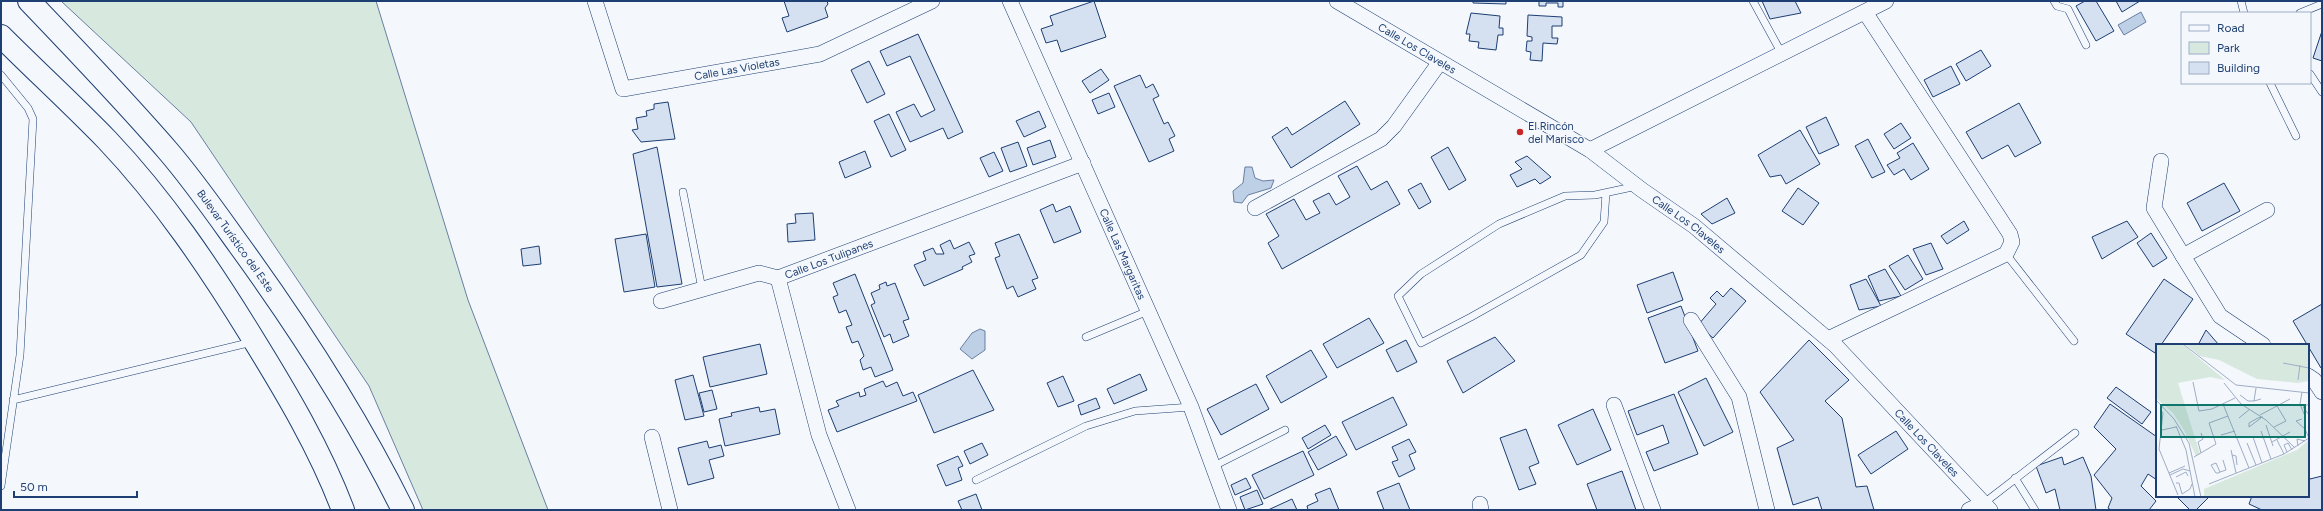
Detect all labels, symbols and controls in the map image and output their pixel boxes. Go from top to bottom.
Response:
legend [2181,12,2311,84]
street label: Calle Los Claveles [1376,20,1458,76]
text: Road [2217,21,2245,35]
text: Park [2217,41,2240,55]
street label: Calle Las Violetas [693,55,780,83]
text: Building [2217,61,2260,75]
place label: El Rincón del Marisco [1528,120,1584,146]
marker: El Rincón del Marisco [1515,127,1525,137]
street label: Bulevar Turístico del Este [195,187,277,295]
street label: Calle Los Claveles [1650,192,1728,256]
street label: Calle Las Margaritas [1097,206,1149,302]
street label: Calle Los Tulipanes [783,236,875,281]
inset map [2156,344,2309,497]
street label: Calle Los Claveles [1892,406,1962,479]
scale bar [14,473,137,499]
text: 50 m [20,480,48,494]

